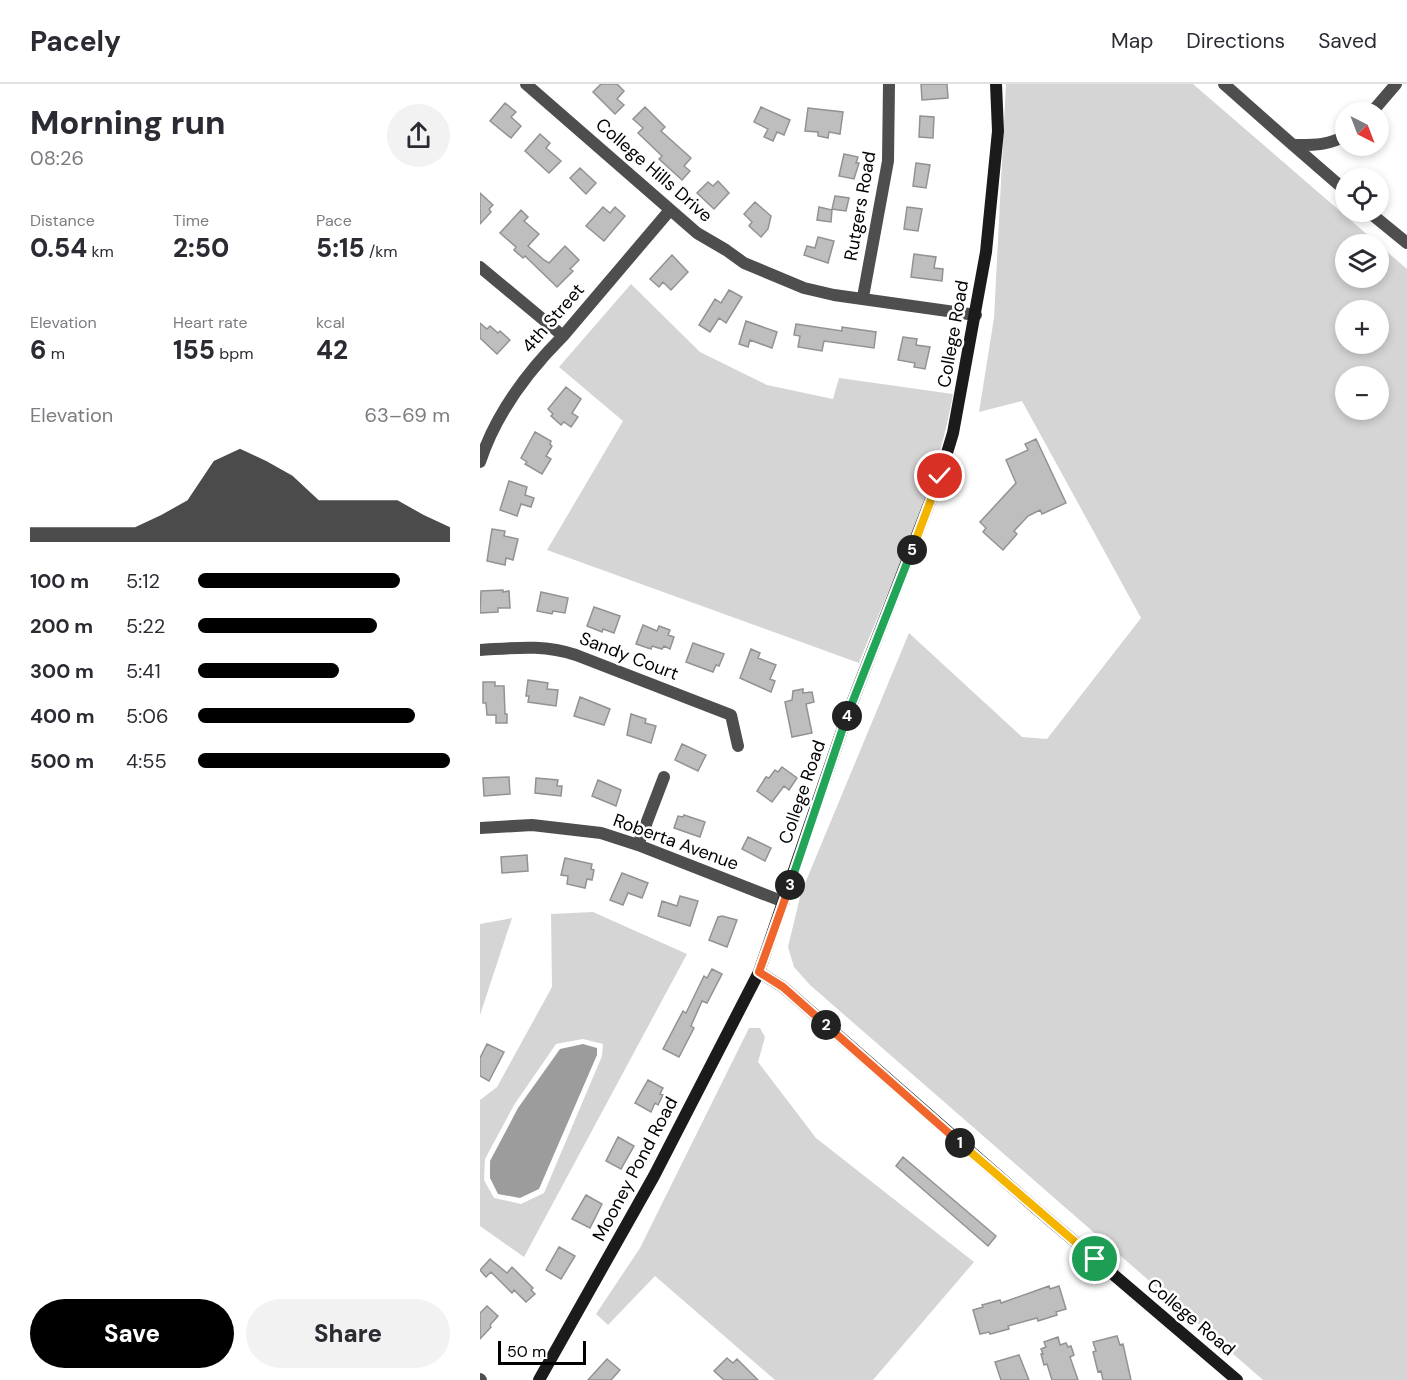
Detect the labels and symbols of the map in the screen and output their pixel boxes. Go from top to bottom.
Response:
north arrow [1335,102,1389,156]
street label: College Hills Drive [590,113,718,227]
street label: Rutgers Road [839,150,881,262]
street label: 4th Street [516,278,590,358]
street label: College Road [932,279,974,389]
pin [914,450,965,501]
pin: 5 [897,535,927,565]
street label: Sandy Court [576,626,682,686]
pin: 4 [832,701,862,731]
street label: College Road [773,737,831,847]
street label: Roberta Avenue [610,808,742,876]
pin: 3 [775,870,805,900]
pin: 2 [811,1010,841,1040]
street label: Mooney Pond Road [587,1093,683,1245]
pin: 1 [945,1128,975,1158]
pin [1069,1233,1120,1284]
street label: College Road [1142,1273,1240,1361]
scale bar [498,1338,586,1366]

